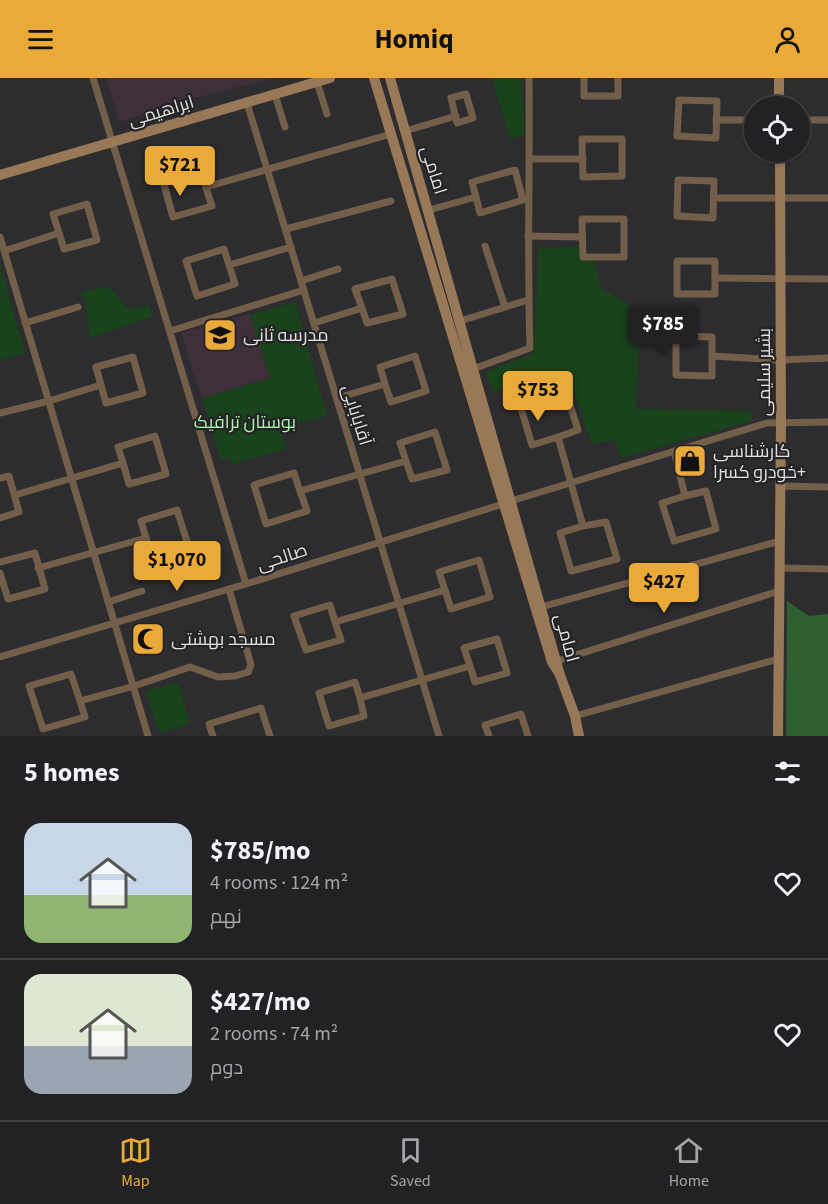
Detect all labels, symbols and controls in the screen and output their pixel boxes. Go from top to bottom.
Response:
text: Homiq [374,20,454,59]
icon: menu [24,23,57,56]
icon: person [771,23,804,56]
street label: ابراهیمی [125,90,197,133]
map controls [744,96,810,162]
button: locate [744,96,810,162]
street label: امامی [414,143,453,197]
pin: $721 [144,146,216,197]
text: $721 [159,151,201,179]
pin: $785 [627,305,699,356]
text: $785 [642,310,684,338]
school or university icon: مدرسه ثانی [202,317,238,353]
place label: مدرسه ثانی [243,323,329,348]
street label: بشیر سلیمی [752,328,777,416]
pin: $753 [502,371,574,422]
text: $753 [517,376,559,404]
street label: آقابابایی [335,382,378,449]
park label: بوستان ترافیک [194,410,296,435]
place label: کارشناسی خودرو کسرا+ [713,439,806,485]
shop icon: کارشناسی خودرو کسرا+ [672,443,708,479]
street label: صالحی [254,538,311,577]
pin: $1,070 [128,541,226,592]
text: $1,070 [148,546,206,574]
pin: $427 [628,563,700,614]
text: $427 [643,568,685,596]
street label: امامی [548,611,585,665]
mosque icon: مسجد بهشتی [130,621,166,657]
place label: مسجد بهشتی [171,627,276,652]
text: 5 homes [24,754,119,791]
icon: filters [771,756,804,789]
text: $785/mo [210,832,310,869]
icon: home [72,847,144,919]
icon: heart [771,867,804,900]
text: 4 rooms · 124 m² [210,869,348,897]
text: نهم [210,903,242,931]
text: $427/mo [210,983,310,1020]
icon: home [72,998,144,1070]
icon: heart [771,1018,804,1051]
text: 2 rooms · 74 m² [210,1020,338,1048]
text: دوم [210,1054,243,1082]
tab: Map [119,1134,152,1192]
tab: Saved [390,1134,431,1192]
tab: Home [669,1134,709,1192]

